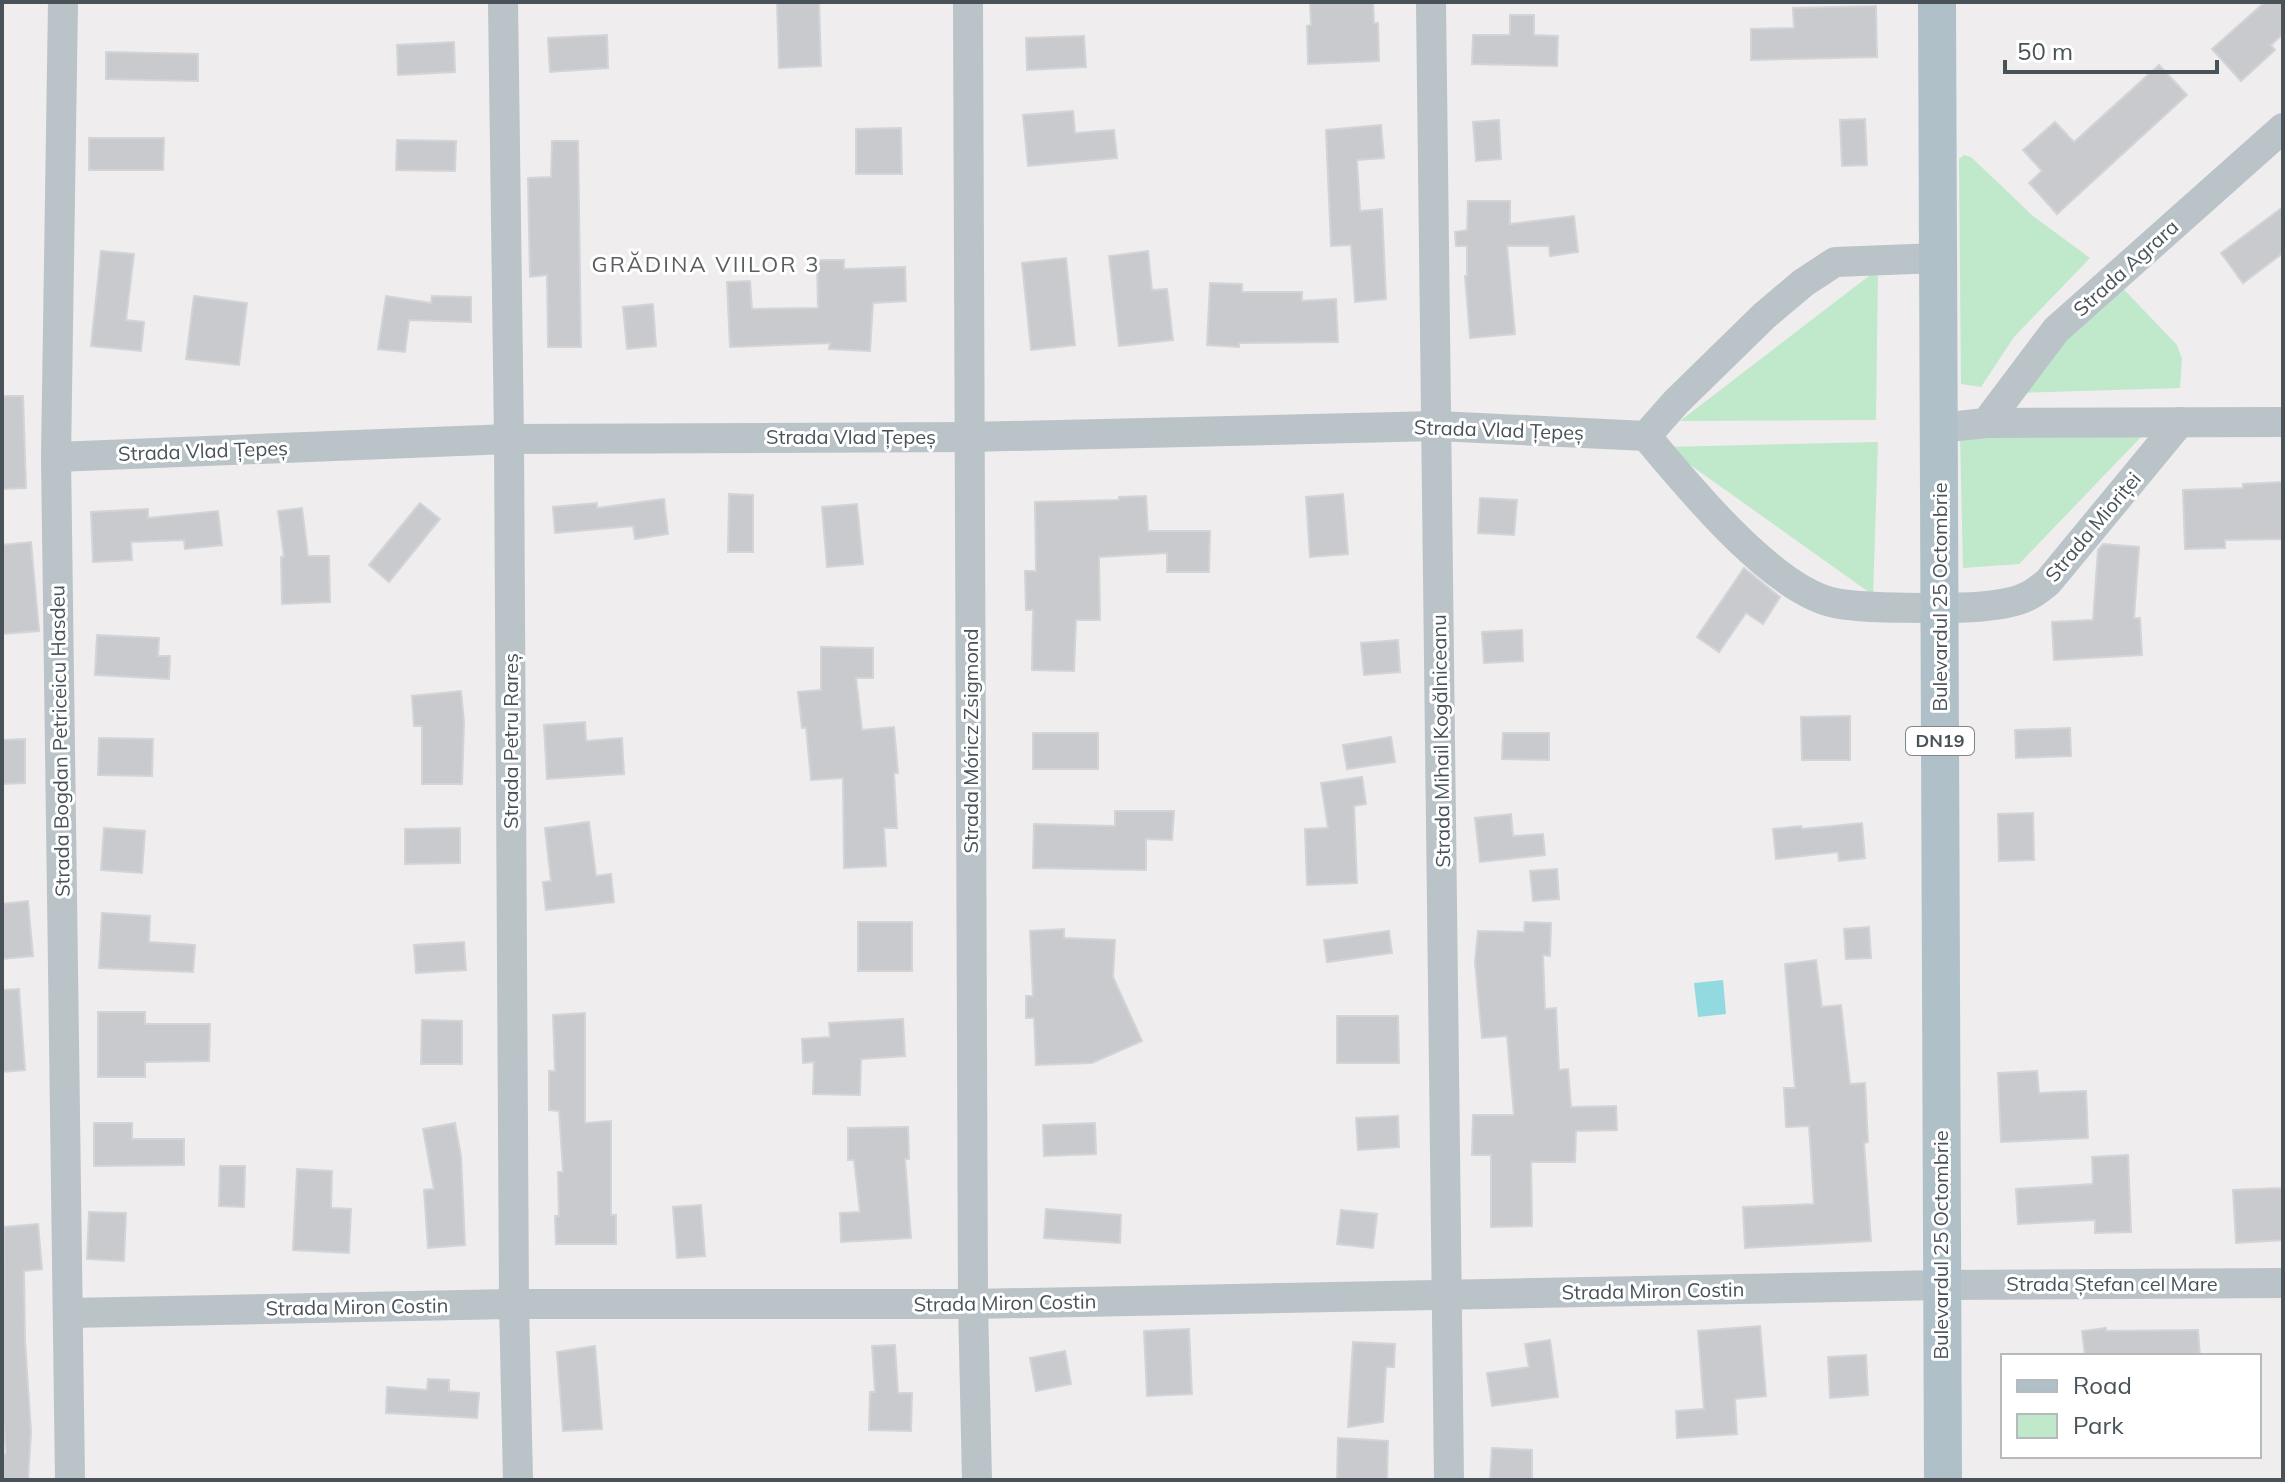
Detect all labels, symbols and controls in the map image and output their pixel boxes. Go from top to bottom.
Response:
scale bar [2005,24,2217,74]
text: 50 m [2017,36,2073,66]
street label: Strada Agrara [2068,214,2183,321]
district label: GRĂDINA VIILOR 3 [592,250,820,278]
street label: Strada Vlad Țepeș [1414,414,1584,446]
street label: Strada Vlad Țepeș [766,424,936,450]
street label: Strada Vlad Țepeș [118,435,288,467]
street label: Strada Mioriței [2039,467,2147,587]
street label: Bulevardul 25 Octombrie [1927,482,1952,712]
street label: Strada Bogdan Petriceicu Hasdeu [44,585,75,897]
street label: Strada Mihail Kogălniceanu [1426,614,1455,868]
street label: Strada Móricz Zsigmond [958,628,983,854]
street label: Strada Petru Rareș [498,653,524,829]
road number: DN19 [1906,727,1974,755]
street label: Bulevardul 25 Octombrie [1928,1130,1953,1360]
street label: Strada Ștefan cel Mare [2006,1271,2218,1297]
street label: Strada Miron Costin [1561,1276,1745,1305]
street label: Strada Miron Costin [913,1288,1097,1317]
street label: Strada Miron Costin [265,1292,449,1321]
legend [2001,1354,2261,1458]
text: Road [2073,1370,2132,1400]
text: Park [2073,1410,2124,1440]

